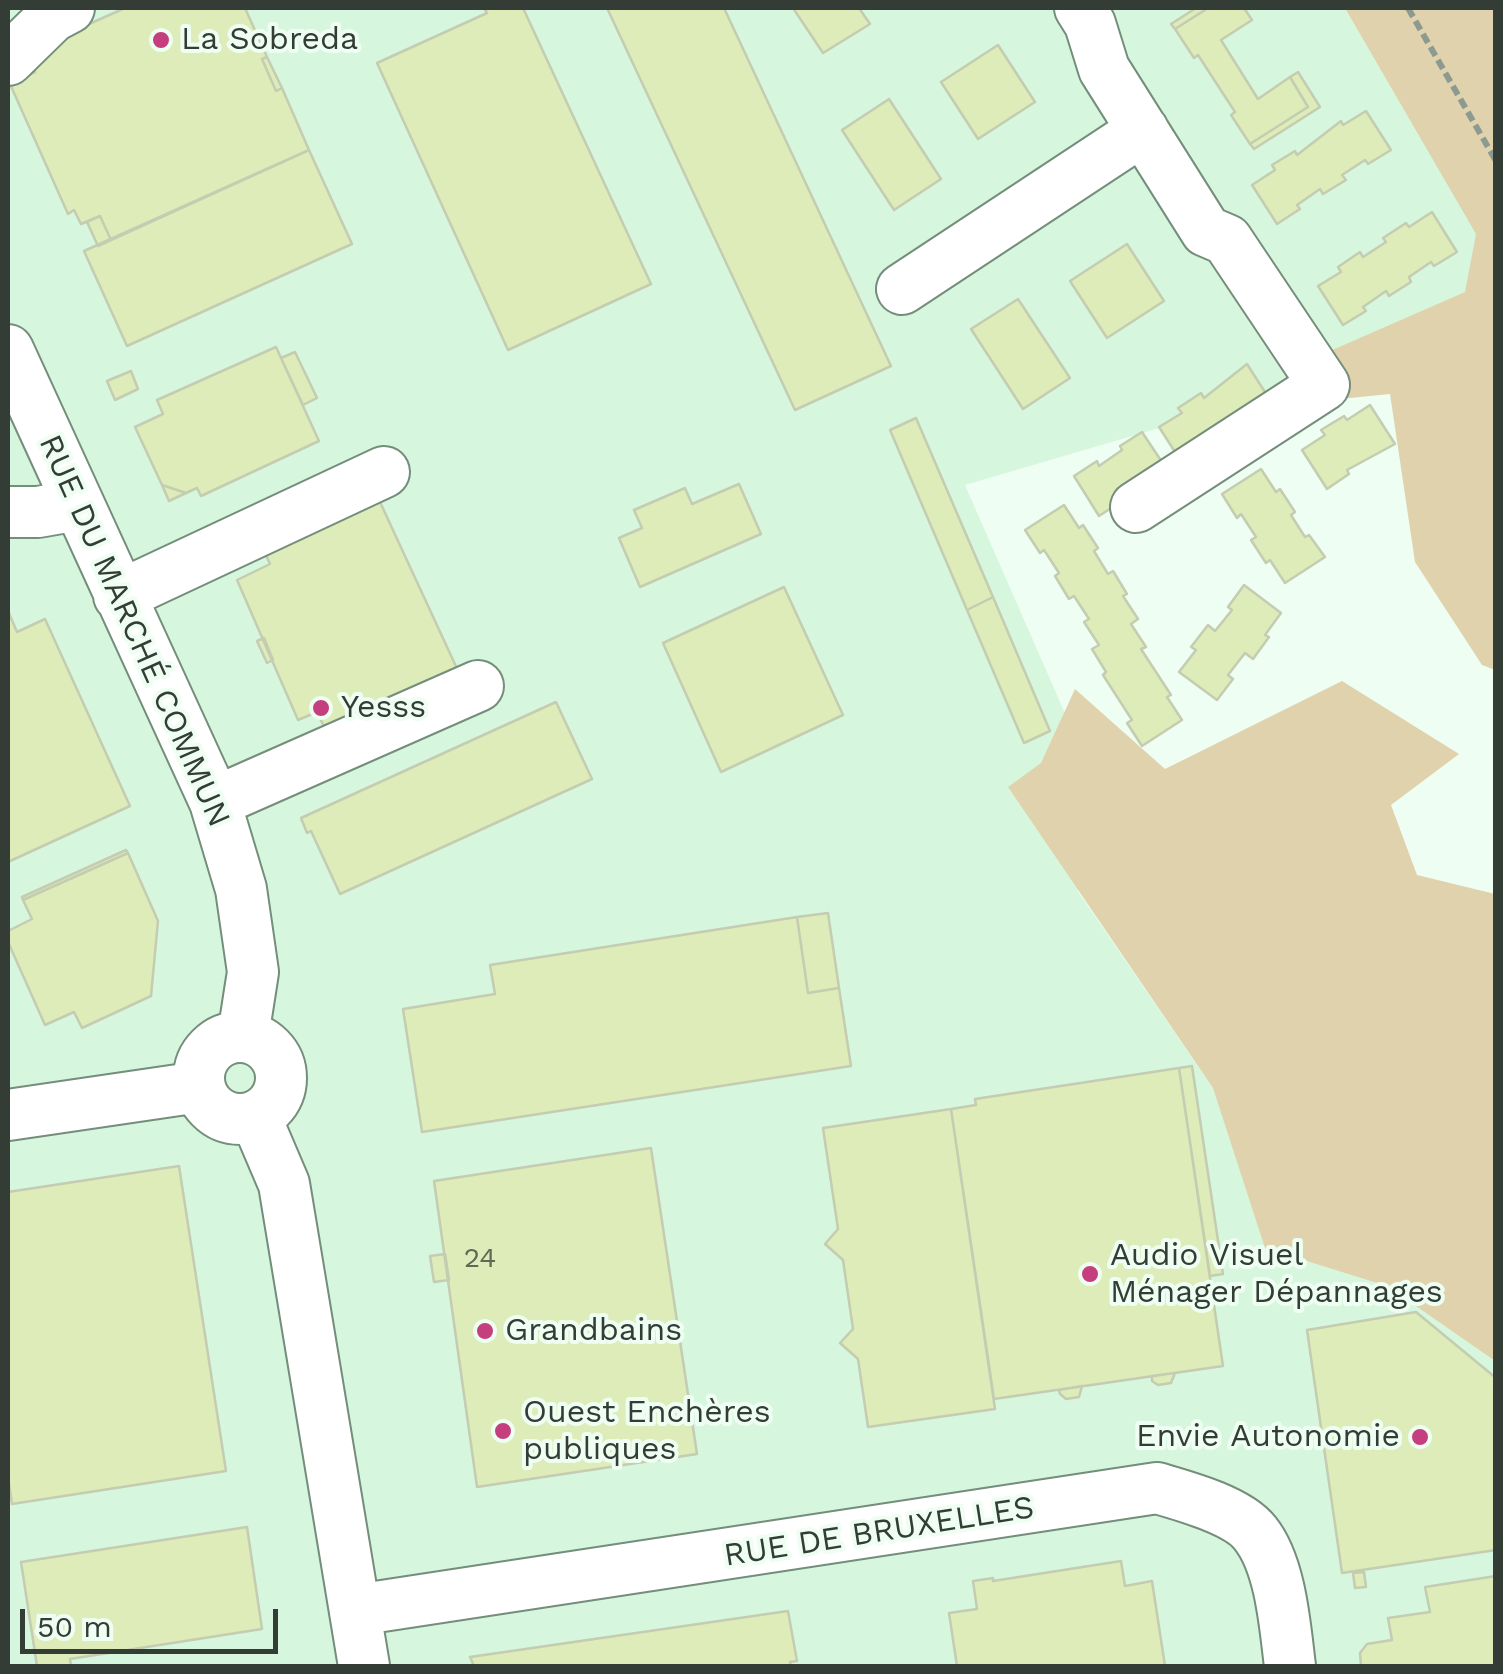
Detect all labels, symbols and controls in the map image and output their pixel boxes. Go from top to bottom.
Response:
place label: La Sobreda [181,21,358,59]
marker: La Sobreda [150,29,172,51]
street label: RUE DU MARCHÉ COMMUN [30,429,238,833]
place label: Yesss [341,689,426,727]
marker: Yesss [310,697,332,719]
place label: Audio Visuel Ménager Dépannages [1110,1237,1443,1312]
house number: 24 [464,1242,496,1276]
marker: Audio Visuel Ménager Dépannages [1079,1263,1101,1285]
place label: Grandbains [505,1312,682,1350]
marker: Grandbains [474,1320,496,1342]
place label: Ouest Enchères publiques [523,1394,771,1469]
place label: Envie Autonomie [1136,1418,1400,1456]
marker: Ouest Enchères publiques [492,1420,514,1442]
marker: Envie Autonomie [1409,1426,1431,1448]
street label: RUE DE BRUXELLES [721,1489,1037,1575]
scale bar [25,1589,282,1651]
text: 50 m [37,1609,112,1644]

